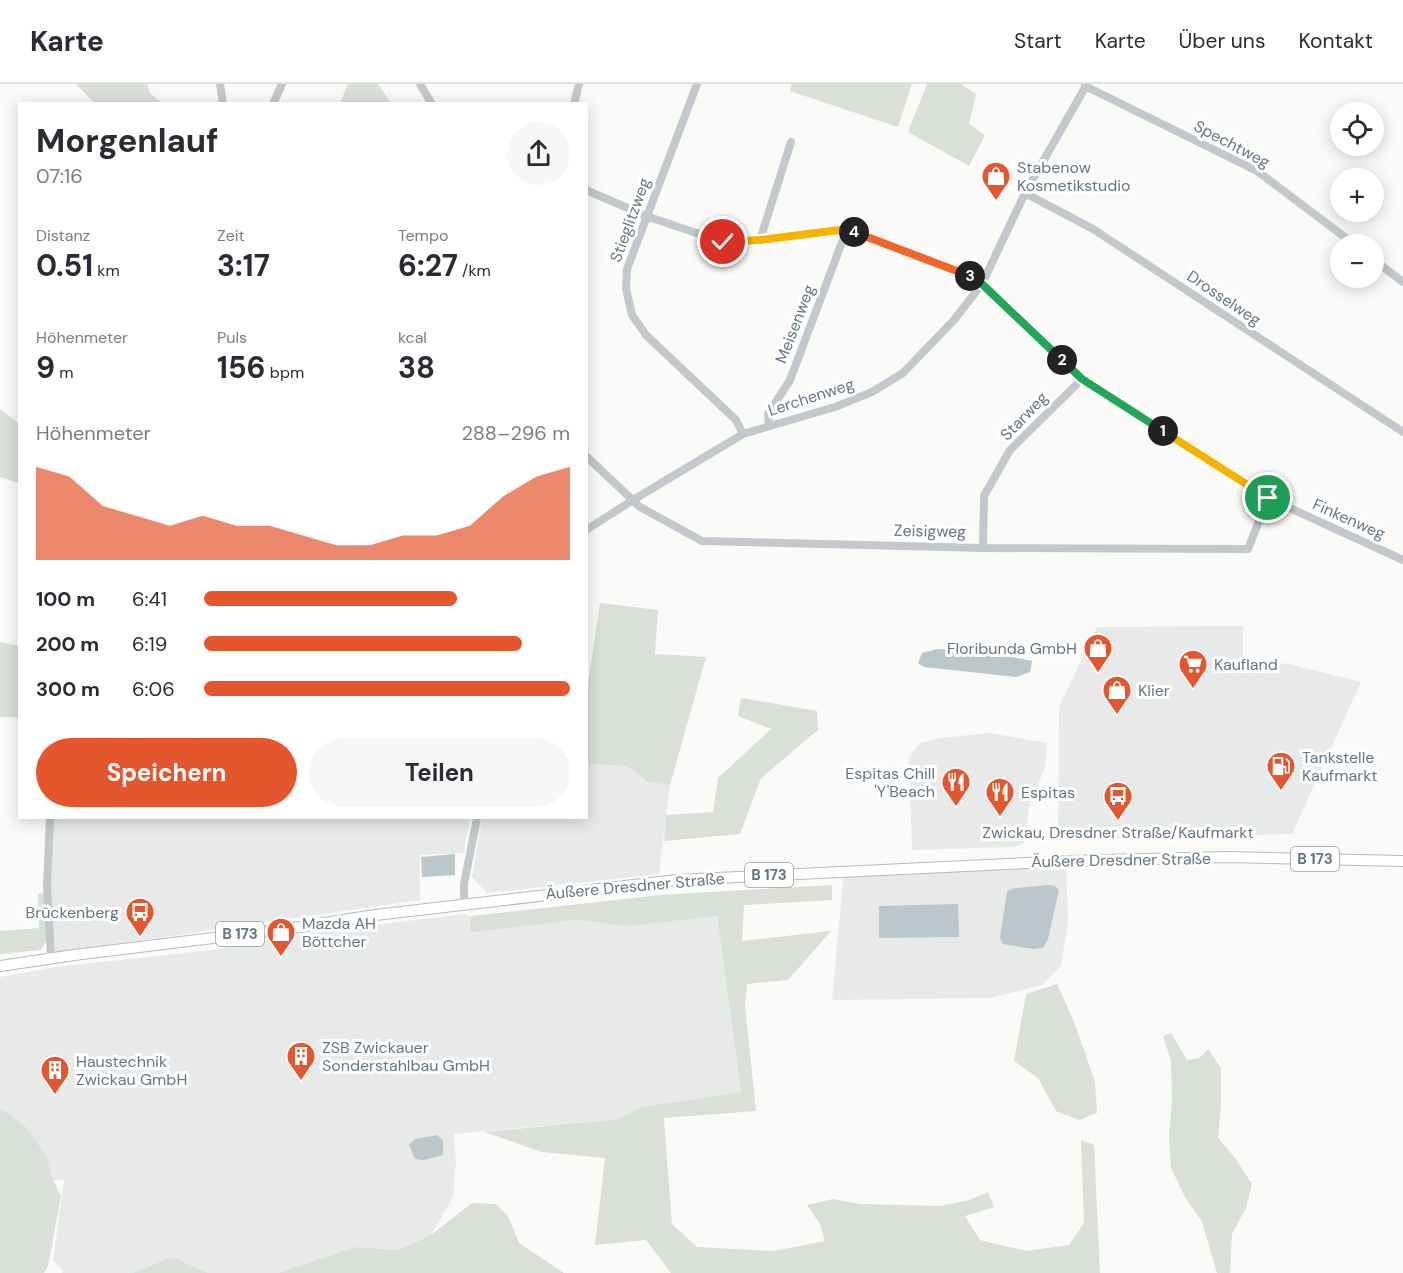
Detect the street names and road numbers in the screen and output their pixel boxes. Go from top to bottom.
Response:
street label: Spechtweg [1190,115,1274,173]
street label: Stieglitzweg [605,175,655,265]
street label: Drosselweg [1183,266,1265,330]
street label: Meisenweg [770,282,820,366]
street label: Lerchenweg [765,373,857,421]
street label: Starweg [996,387,1052,445]
street label: Finkenweg [1309,494,1389,544]
street label: Zeisigweg [894,520,966,542]
road number: B 173 [1291,847,1339,871]
street label: Äußere Dresdner Straße [1031,848,1211,872]
road number: B 173 [745,863,793,887]
street label: Äußere Dresdner Straße [544,868,726,904]
road number: B 173 [216,922,264,946]

